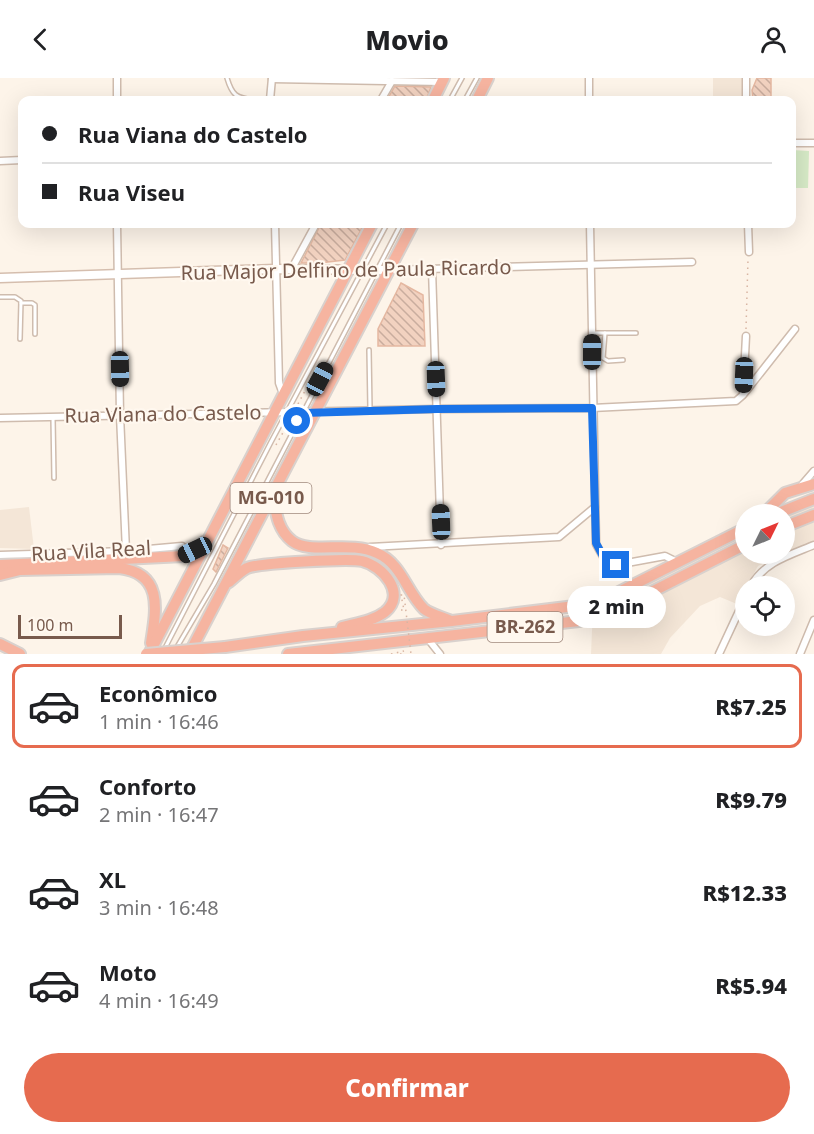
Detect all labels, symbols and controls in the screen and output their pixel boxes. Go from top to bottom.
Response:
text: Movio [365,21,449,58]
icon: back [24,23,57,56]
icon: person [757,23,790,56]
text: Rua Viana do Castelo [78,119,308,149]
text: Rua Viseu [78,177,185,207]
street label: Rua Major Delfino de Paula Ricardo [180,253,512,286]
car [583,334,601,370]
car [111,351,129,387]
car [734,357,754,393]
car [304,359,336,399]
car [426,361,446,397]
street label: Rua Viana do Castelo [64,398,262,429]
route start [283,407,310,434]
road number: MG-010 [230,483,312,513]
car [431,504,451,540]
north arrow [735,504,795,564]
map controls [735,504,795,636]
street label: Rua Vila Real [30,534,152,567]
car [175,534,215,566]
route end [602,551,629,578]
button: locate [735,576,795,636]
callout: 2 min [566,586,666,628]
text: 2 min [589,593,644,620]
scale bar [18,612,122,640]
road number: BR-262 [488,612,562,642]
text: 100 m [27,614,74,636]
text: Econômico [99,678,218,708]
icon: car [27,679,81,733]
text: R$7.25 [715,691,787,721]
text: 1 min · 16:46 [99,708,219,735]
text: Conforto [99,771,197,801]
icon: car [27,772,81,826]
text: R$9.79 [715,784,787,814]
text: 2 min · 16:47 [99,801,219,828]
text: XL [99,864,126,894]
icon: car [27,865,81,919]
text: R$12.33 [703,877,787,907]
text: 3 min · 16:48 [99,894,219,921]
text: Moto [99,957,157,987]
icon: car [27,958,81,1012]
text: R$5.94 [715,970,787,1000]
text: 4 min · 16:49 [99,987,219,1014]
button: Confirmar [24,1053,790,1122]

